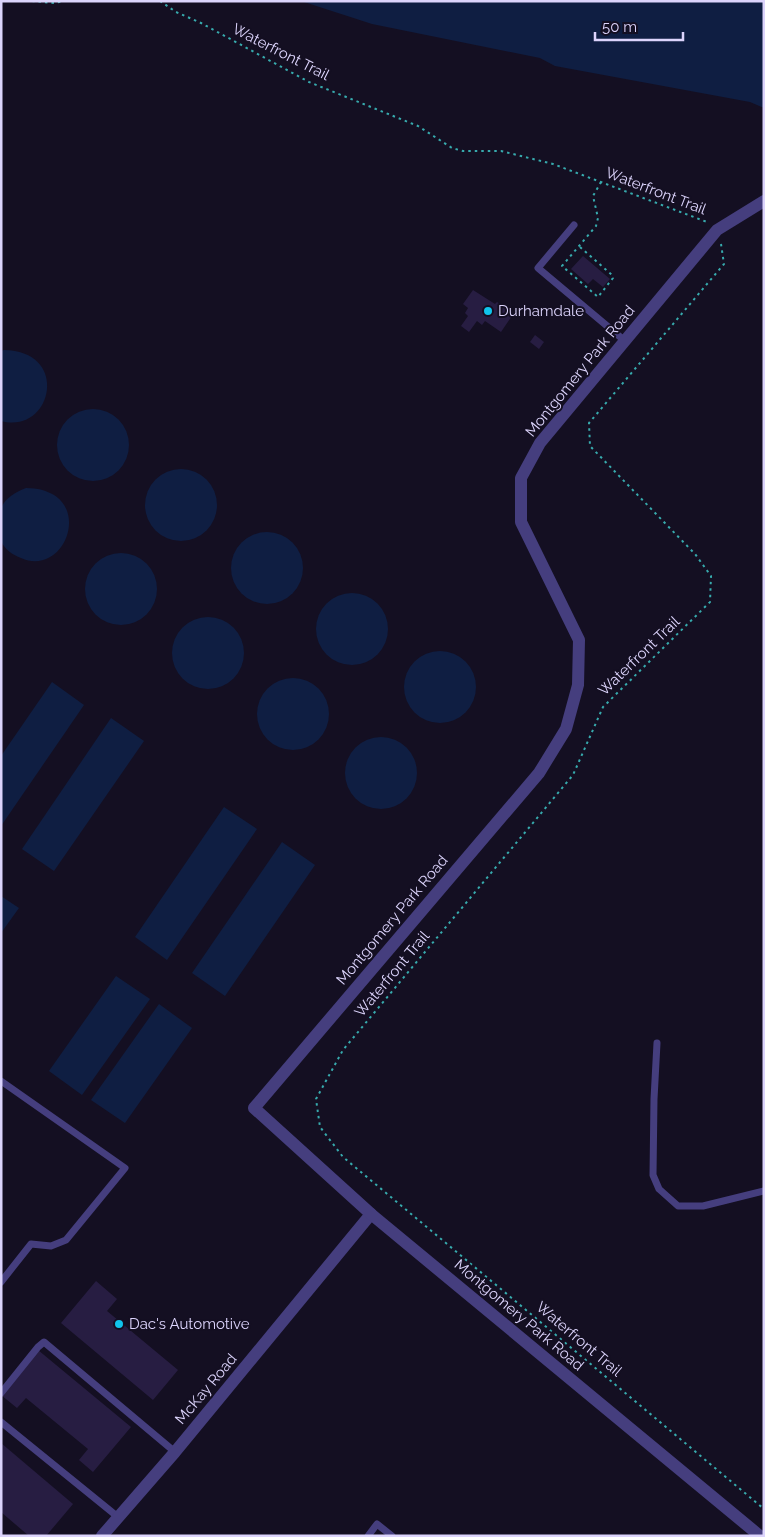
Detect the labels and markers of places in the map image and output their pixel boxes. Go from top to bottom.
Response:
place label: Durhamdale [498,302,584,320]
marker: Durhamdale [482,305,494,317]
place label: Dac's Automotive [129,1315,250,1333]
marker: Dac's Automotive [113,1318,125,1330]

